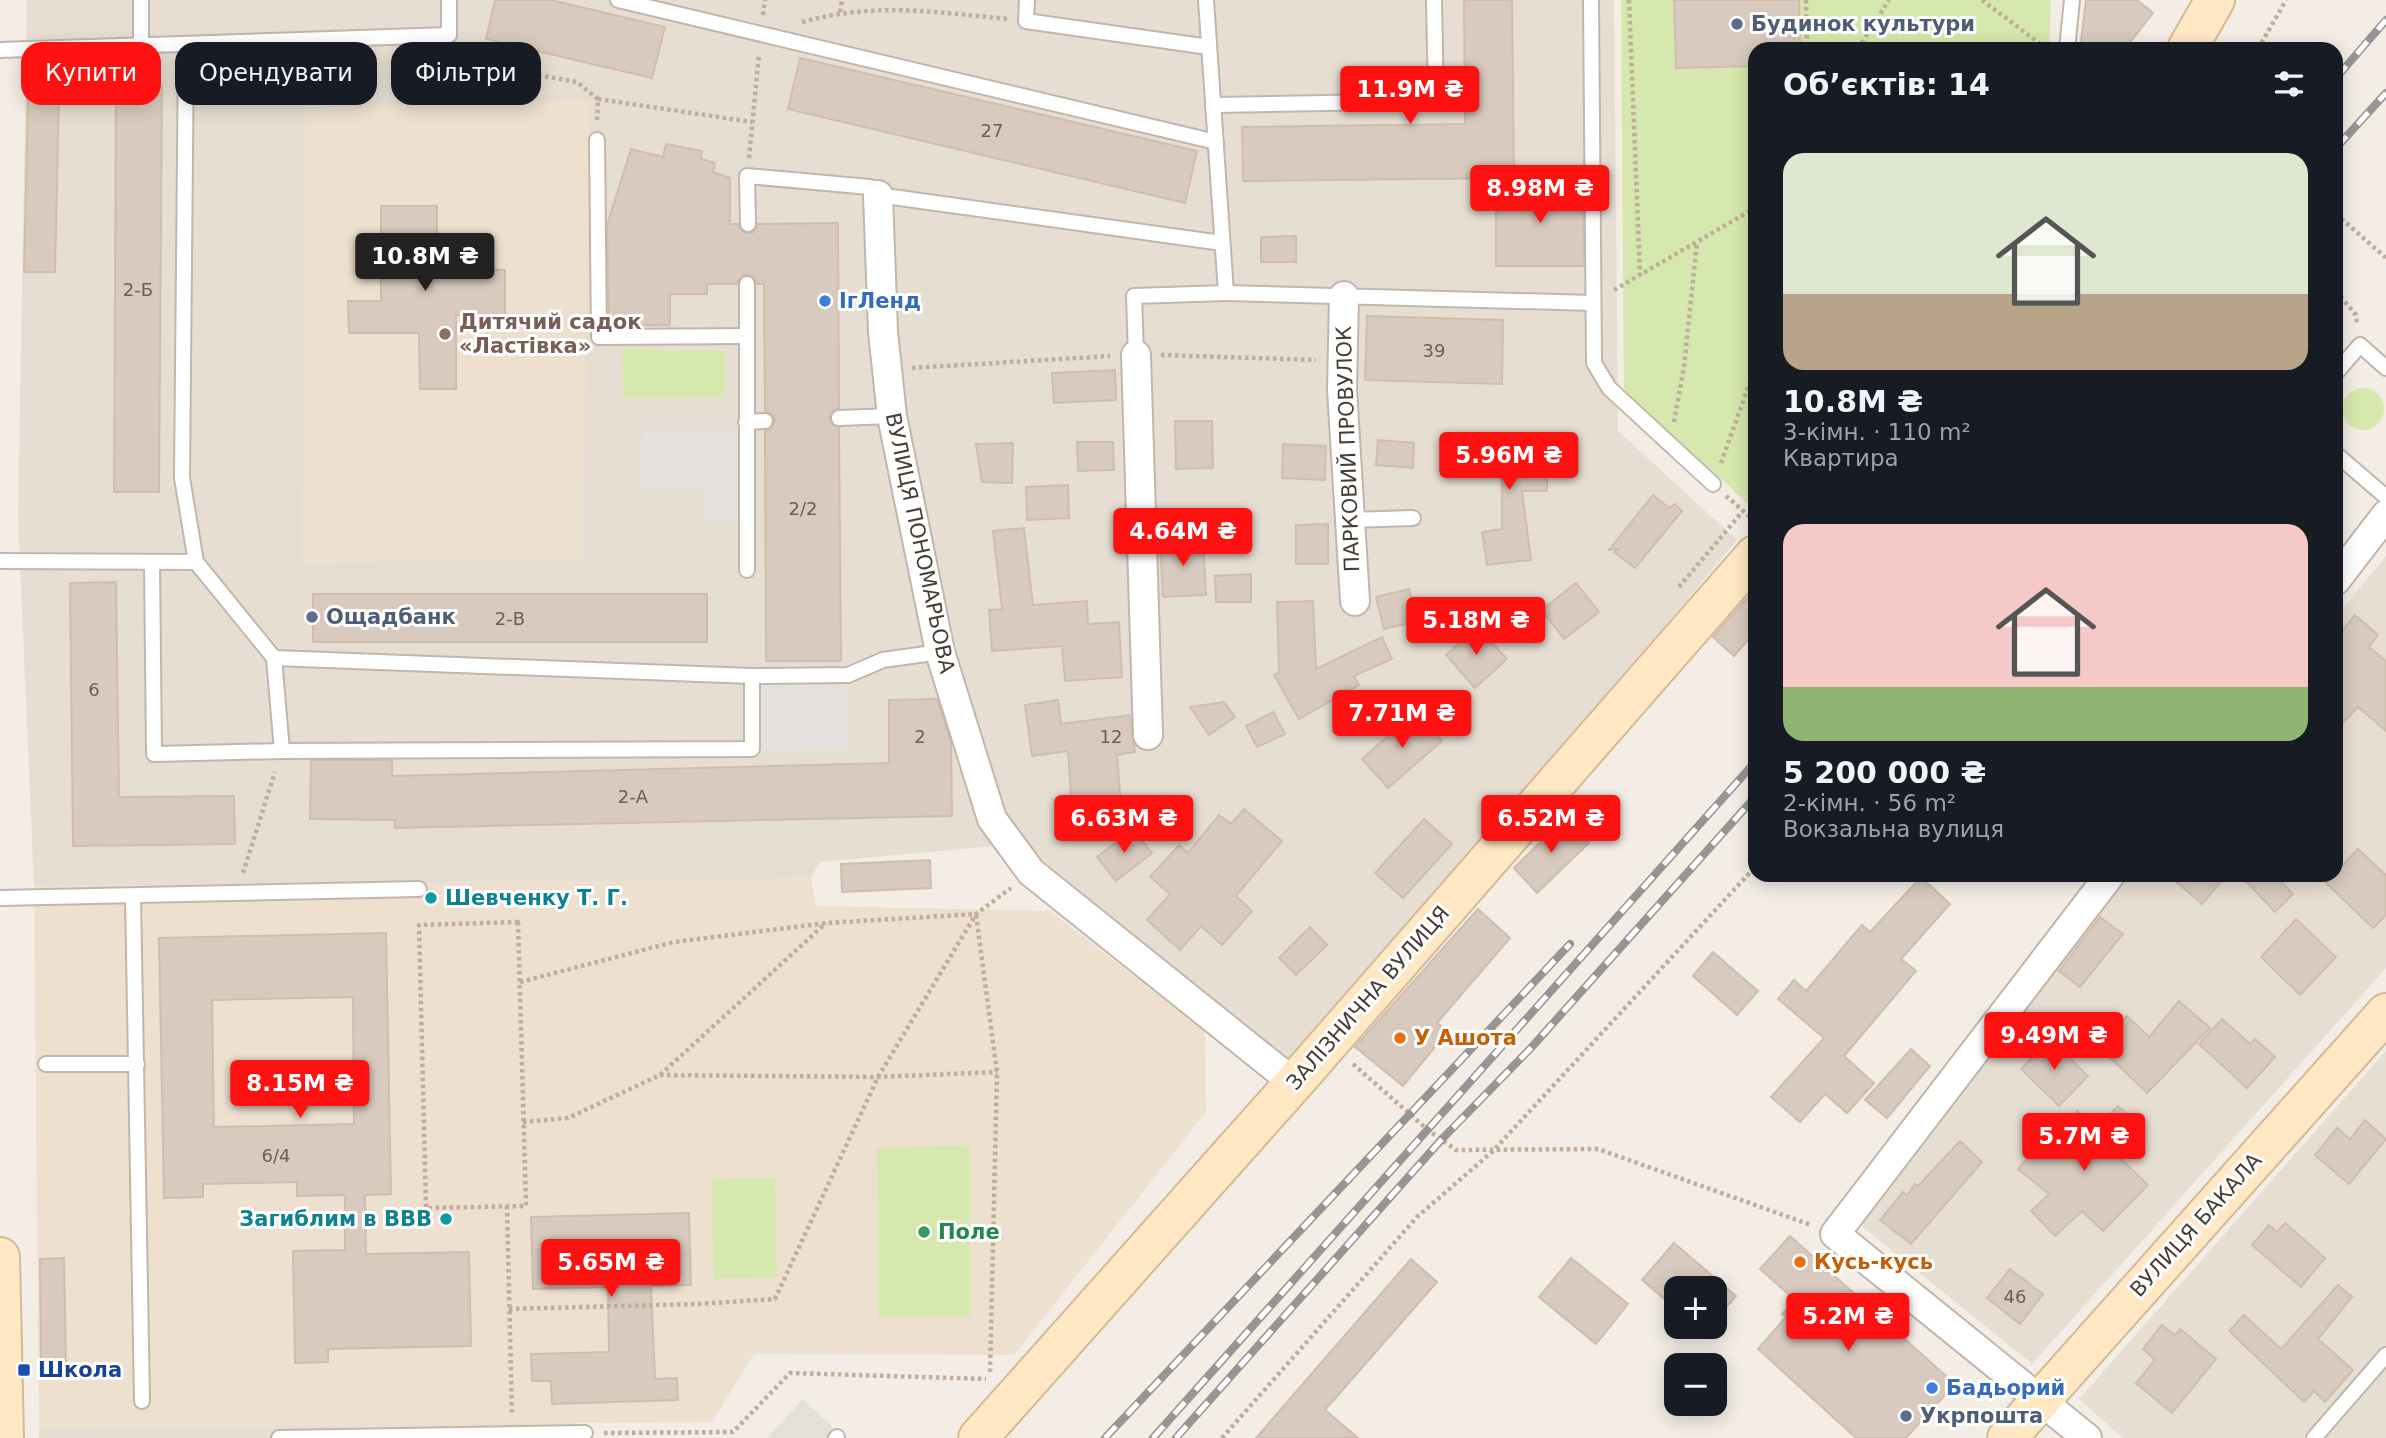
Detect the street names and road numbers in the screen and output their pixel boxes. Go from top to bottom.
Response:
street label: ПАРКОВИЙ ПРОВУЛОК [1331,325,1364,572]
street label: ВУЛИЦЯ ПОНОМАРЬОВА [881,411,959,676]
street label: ЗАЛІЗНИЧНА ВУЛИЦЯ [1282,901,1454,1095]
street label: ВУЛИЦЯ БАКАЛА [2125,1148,2267,1302]

